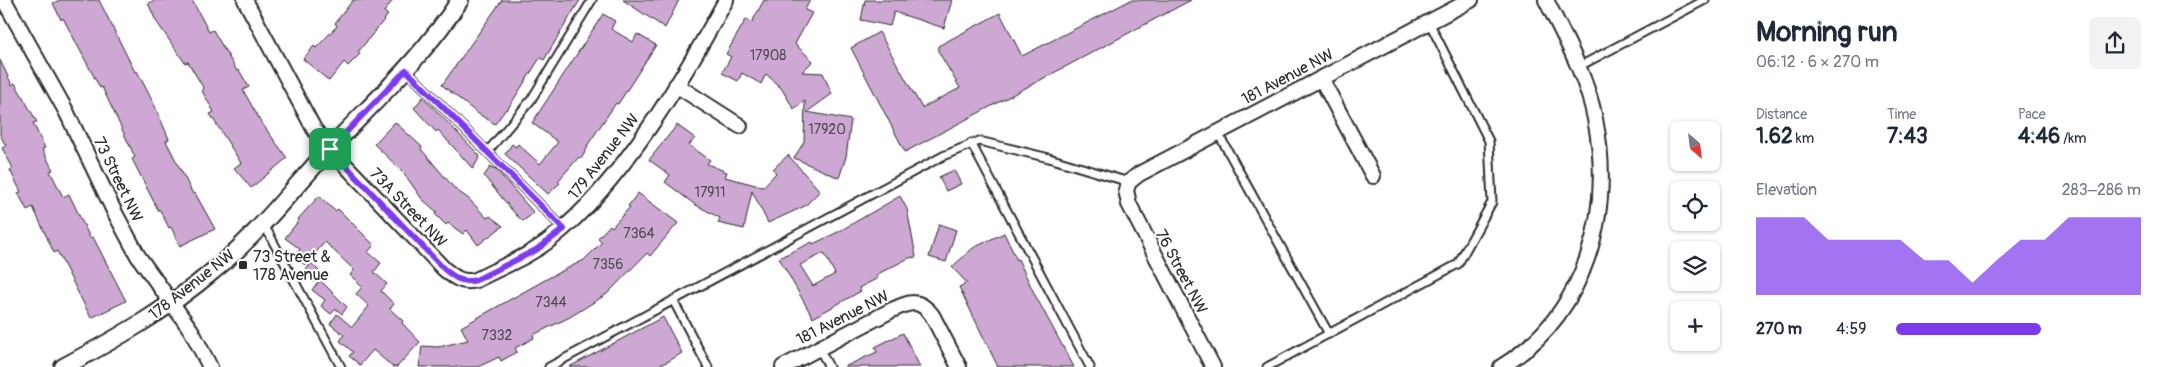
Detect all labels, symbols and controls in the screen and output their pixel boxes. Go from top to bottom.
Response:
text: Morning run [1756,15,1898,50]
button: share [2089,17,2141,69]
street label: 181 Avenue NW [1238,44,1337,109]
house number: 17908 [750,47,786,64]
text: 06:12 · 6 × 270 m [1756,52,1879,72]
text: Distance [1756,106,1807,123]
text: Time [1887,106,1916,123]
text: Pace [2018,106,2046,123]
street label: 179 Avenue NW [564,110,644,204]
house number: 17920 [808,121,846,138]
north arrow [1670,121,1720,171]
map controls [1670,121,1720,351]
text: 1.62 [1756,123,1793,150]
text: 7:43 [1887,123,1928,150]
text: 4:46 [2018,123,2060,150]
pin [309,128,351,170]
text: km [1793,130,1814,147]
text: /km [2060,130,2087,147]
street label: 73 Street NW [89,134,147,225]
icon: arrive [316,135,344,163]
street label: 73A Street NW [365,164,451,252]
text: Elevation [1756,180,1817,200]
text: 283–286 m [2062,180,2141,200]
button: locate [1670,181,1720,231]
house number: 17911 [694,184,726,201]
house number: 7364 [623,225,655,242]
street label: 76 Street NW [1151,226,1212,317]
button: layers [1670,241,1720,291]
street label: 178 Avenue NW [145,245,239,324]
place label: 73 Street & 178 Avenue [253,247,331,285]
house number: 7356 [593,256,623,273]
marker: 73 Street & 178 Avenue [237,259,249,271]
street label: 181 Avenue NW [793,286,892,350]
house number: 7344 [535,294,567,311]
button: + [1670,301,1720,351]
text: 270 m [1756,319,1802,339]
text: 4:59 [1836,319,1866,339]
house number: 7332 [482,327,513,344]

